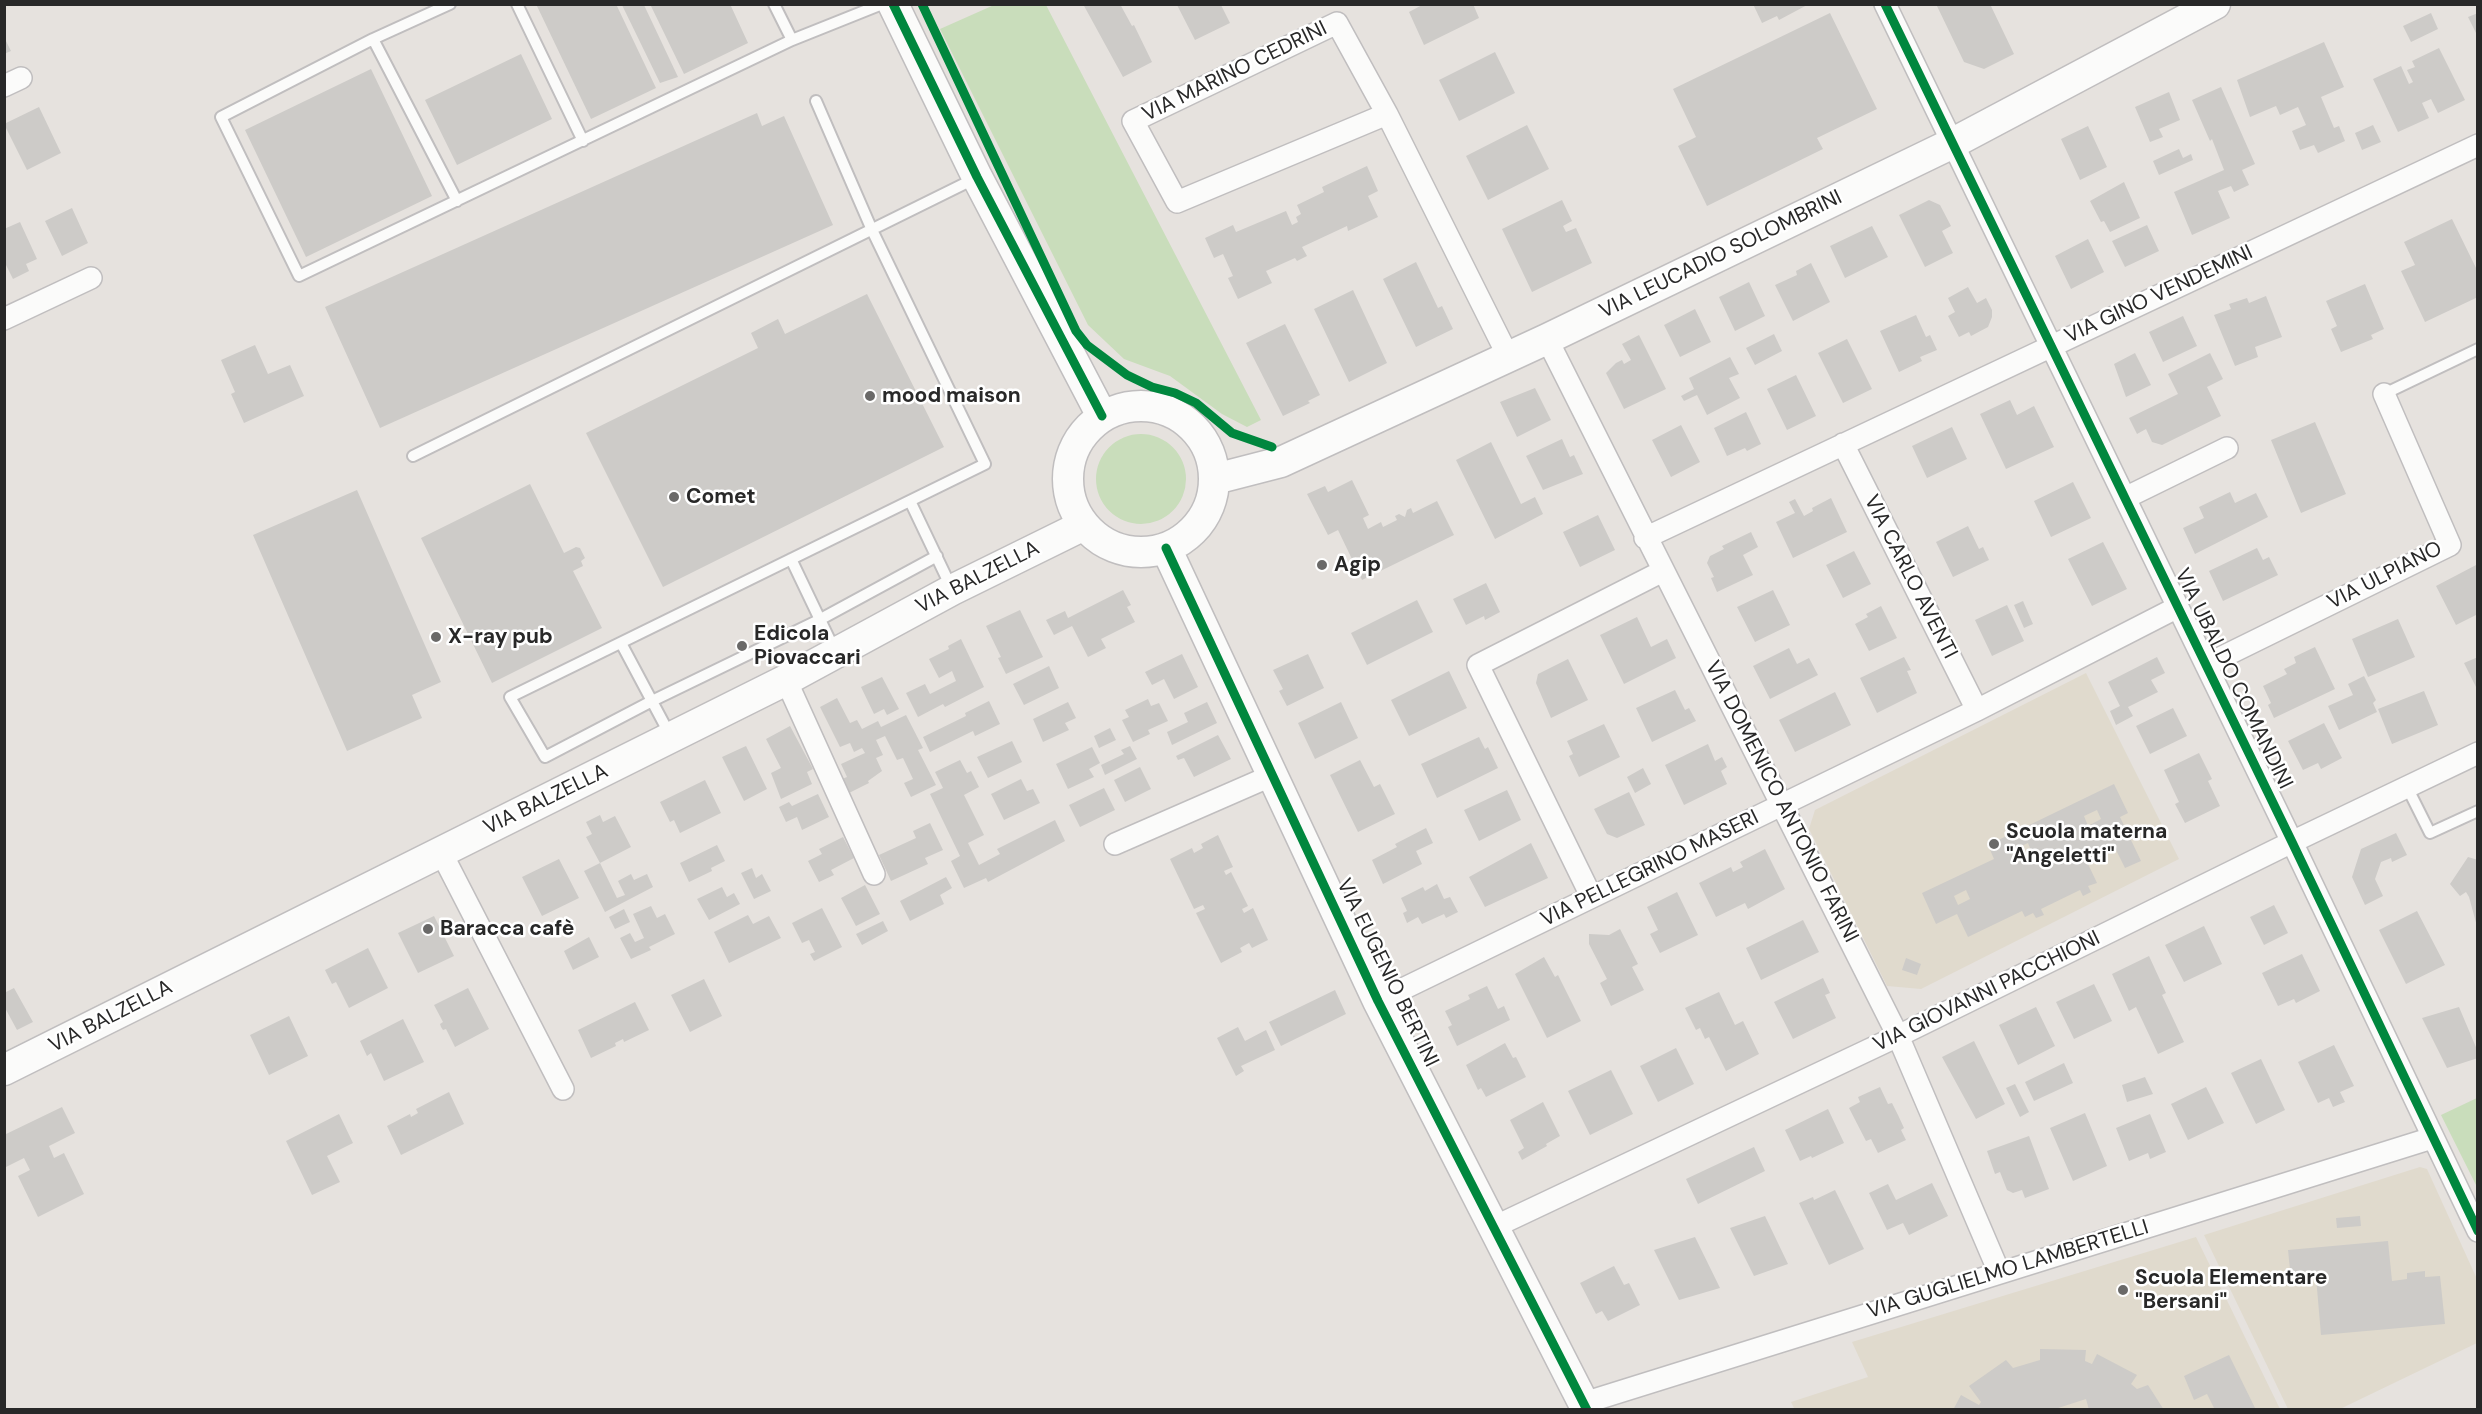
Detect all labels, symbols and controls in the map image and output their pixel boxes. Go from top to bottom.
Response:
street label: VIA MARINO CEDRINI [1139,16,1331,128]
street label: VIA LEUCADIO SOLOMBRINI [1596,185,1846,325]
street label: VIA GINO VENDEMINI [2061,240,2257,350]
place label: mood maison [882,383,1021,409]
marker: mood maison [863,389,877,403]
place label: Comet [686,484,756,510]
marker: Comet [667,490,681,504]
street label: VIA CARLO AVENTI [1858,491,1962,663]
street label: VIA BALZELLA [912,536,1044,620]
street label: VIA ULPIANO [2324,536,2446,616]
place label: Agip [1334,552,1381,578]
marker: Agip [1315,558,1329,572]
street label: VIA UBALDO COMANDINI [2169,565,2297,793]
place label: Edicola Piovaccari [754,621,861,671]
place label: X-ray pub [448,624,553,650]
marker: X-ray pub [429,630,443,644]
marker: Edicola Piovaccari [735,639,749,653]
street label: VIA DOMENICO ANTONIO FARINI [1699,657,1863,947]
street label: VIA BALZELLA [480,759,612,841]
street label: VIA PELLEGRINO MASERI [1537,805,1763,933]
place label: Scuola materna "Angeletti" [2006,819,2167,869]
marker: Scuola materna "Angeletti" [1987,837,2001,851]
street label: VIA EUGENIO BERTINI [1330,875,1444,1071]
place label: Baracca cafè [440,916,574,942]
marker: Baracca cafè [421,922,435,936]
street label: VIA GIOVANNI PACCHIONI [1870,926,2104,1058]
street label: VIA BALZELLA [45,975,177,1059]
street label: VIA GUGLIELMO LAMBERTELLI [1864,1215,2152,1325]
place label: Scuola Elementare "Bersani" [2135,1265,2327,1315]
marker: Scuola Elementare "Bersani" [2116,1283,2130,1297]

